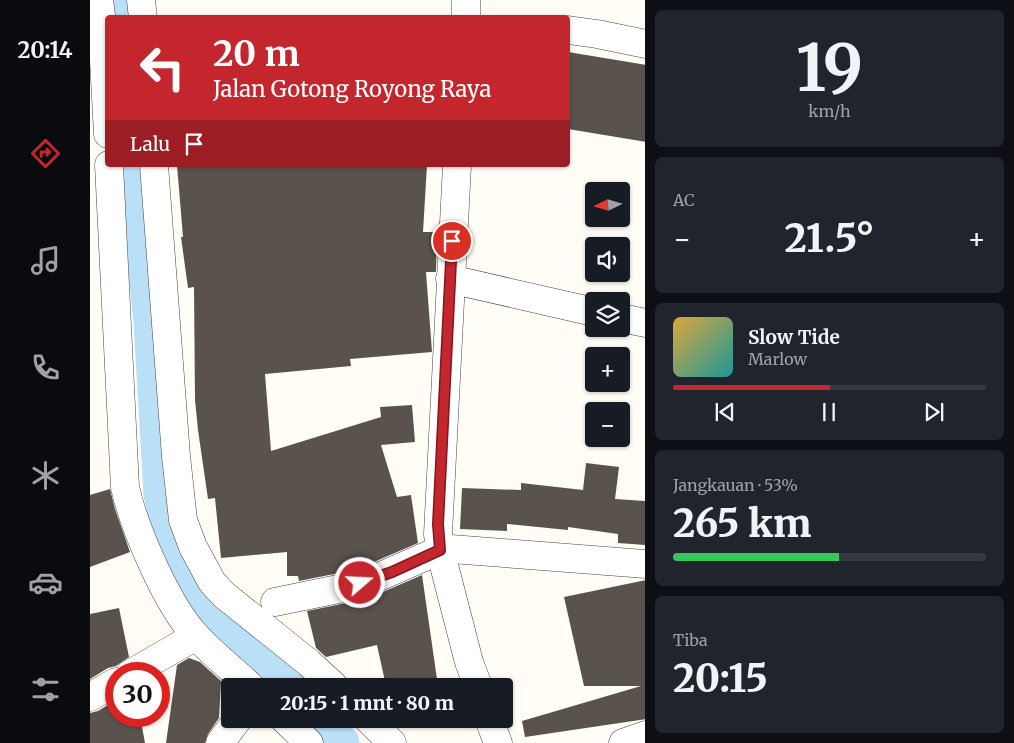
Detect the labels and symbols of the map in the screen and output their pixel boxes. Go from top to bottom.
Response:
north arrow [585,182,630,228]
pin [431,220,473,262]
position arrow [333,556,385,608]
speed limit sign: 30 [105,662,170,727]

